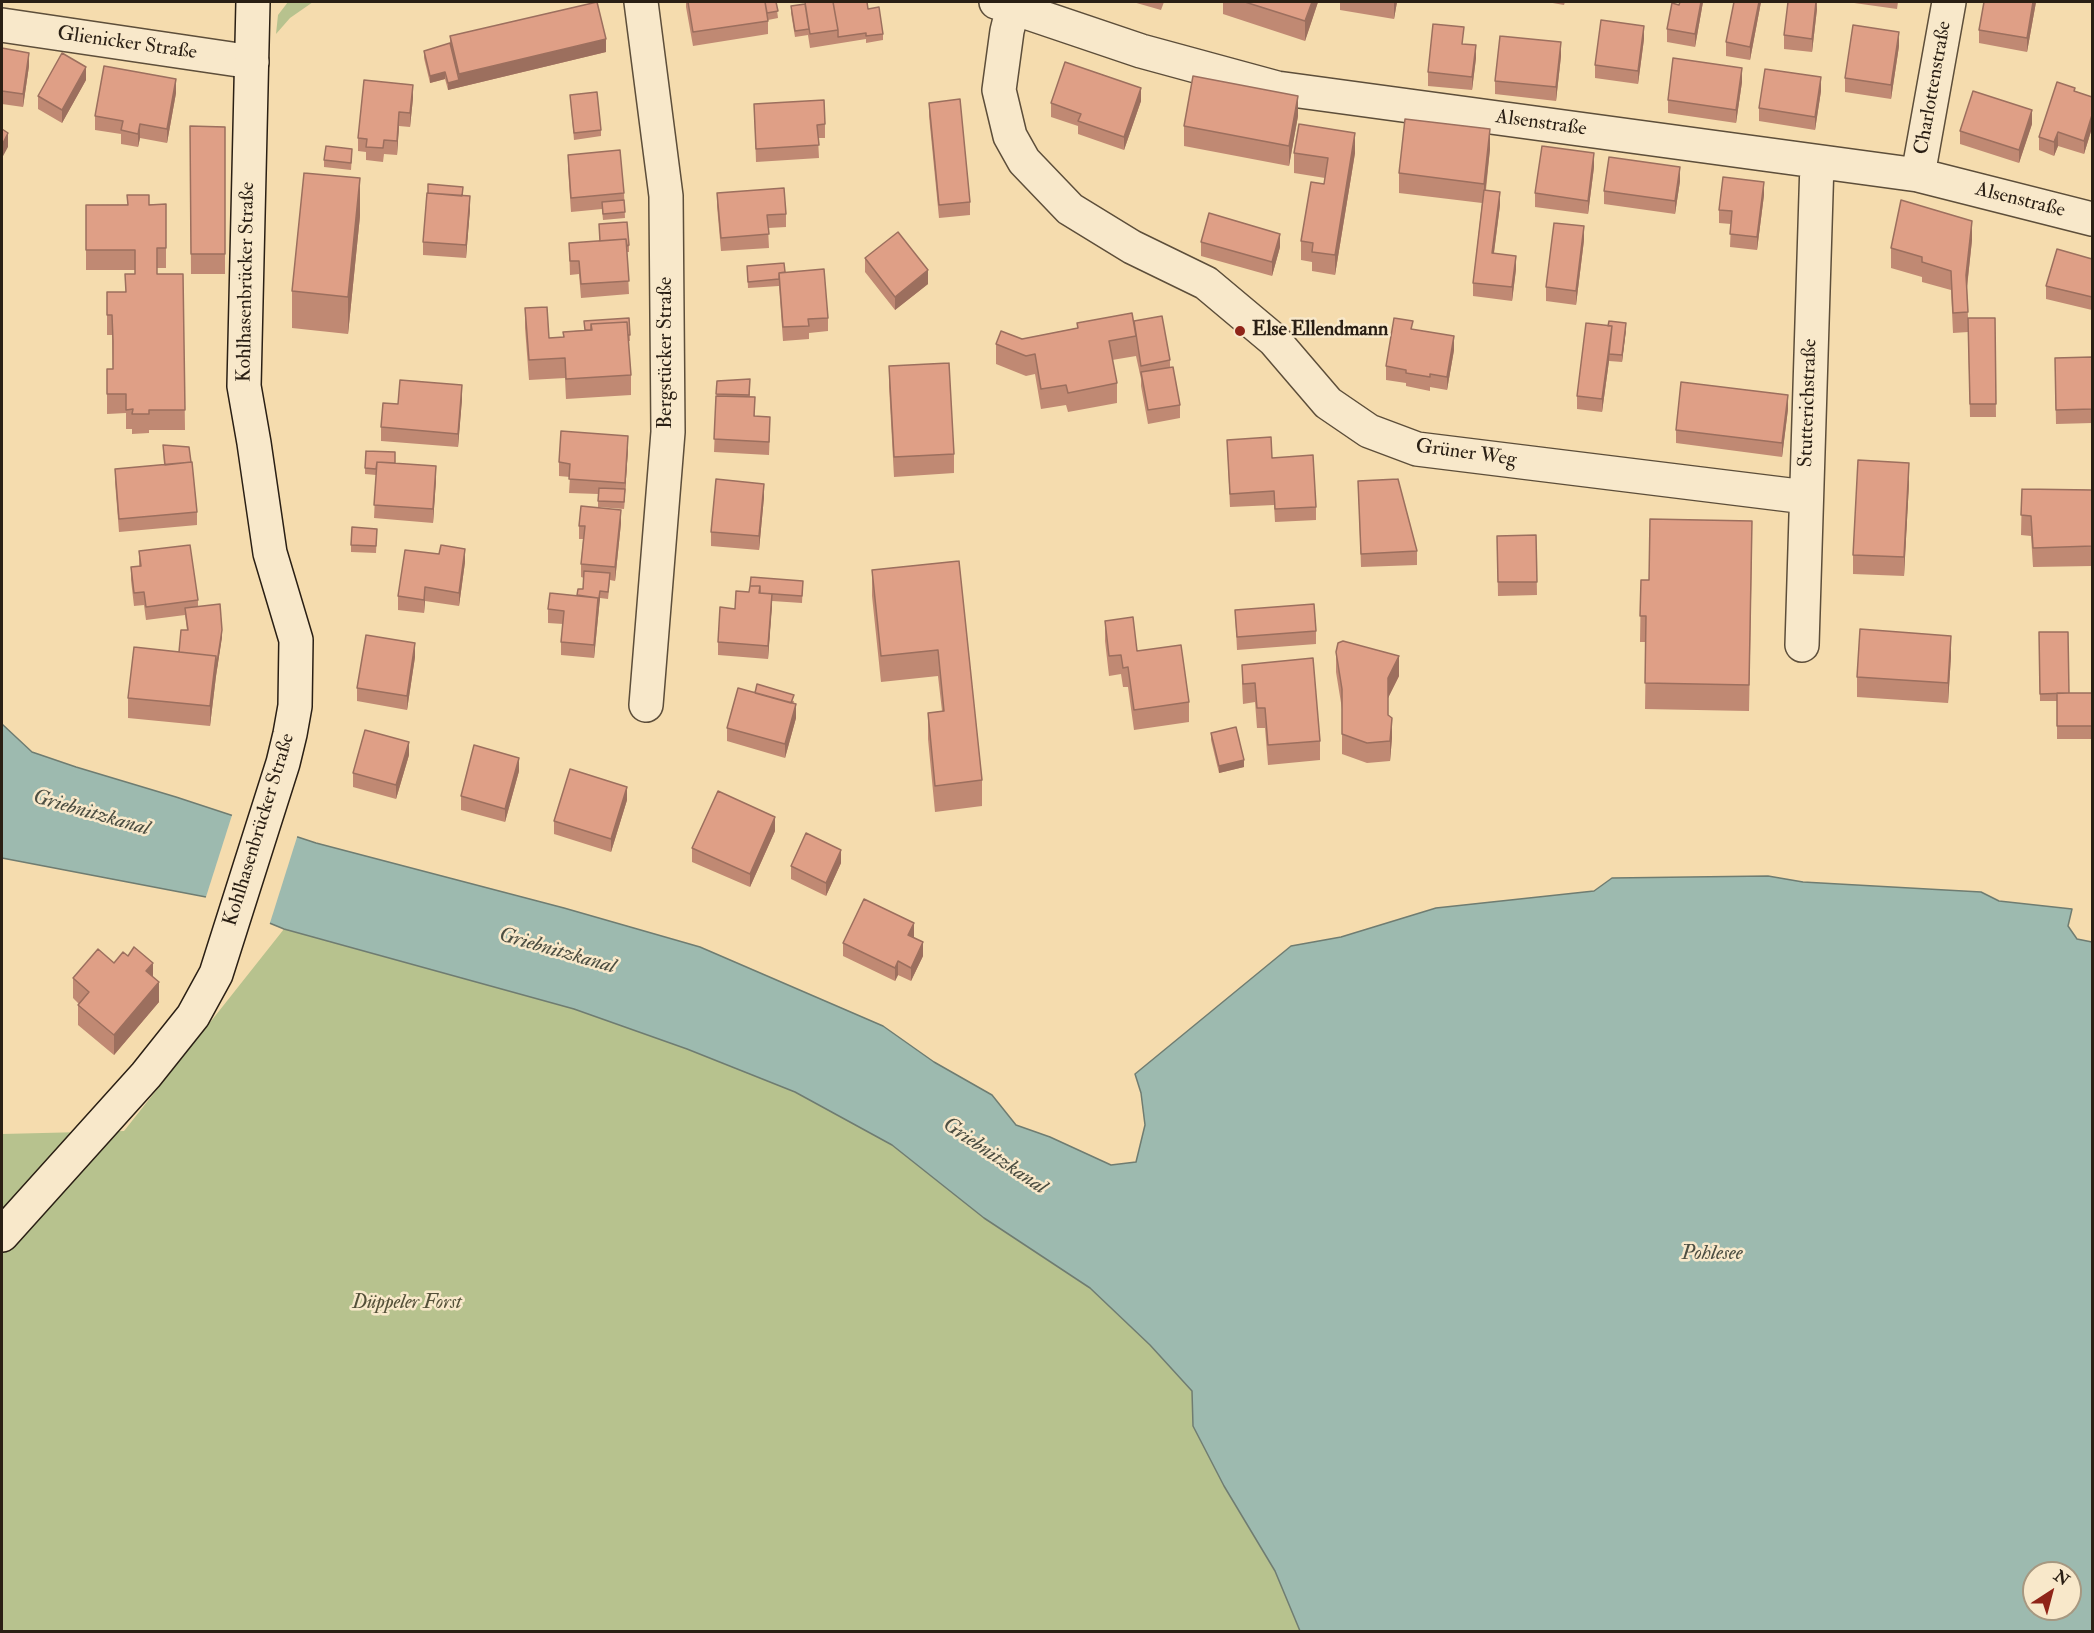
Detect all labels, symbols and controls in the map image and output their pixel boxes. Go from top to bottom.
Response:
street label: Charlottenstraße [1910,19,1958,157]
street label: Glienicker Straße [56,22,198,66]
street label: Alsenstraße [1494,106,1588,142]
street label: Alsenstraße [1973,178,2067,224]
street label: Kohlhasenbrücker Straße [233,182,261,382]
street label: Bergstücker Straße [655,277,679,429]
place label: Else Ellendmann [1252,319,1388,343]
marker: Else Ellendmann [1233,324,1247,338]
street label: Stutterichstraße [1795,338,1823,468]
street label: Grüner Weg [1414,435,1518,473]
street label: Kohlhasenbrücker Straße [219,731,301,929]
water label: Griebnitzkanal [30,785,152,843]
water label: Griebnitzkanal [496,923,618,981]
water label: Griebnitzkanal [937,1113,1051,1201]
water label: Pohlesee [1681,1241,1743,1267]
park label: Düppeler Forst [352,1292,462,1316]
north arrow [2022,1561,2082,1621]
text: N [2050,1566,2073,1590]

